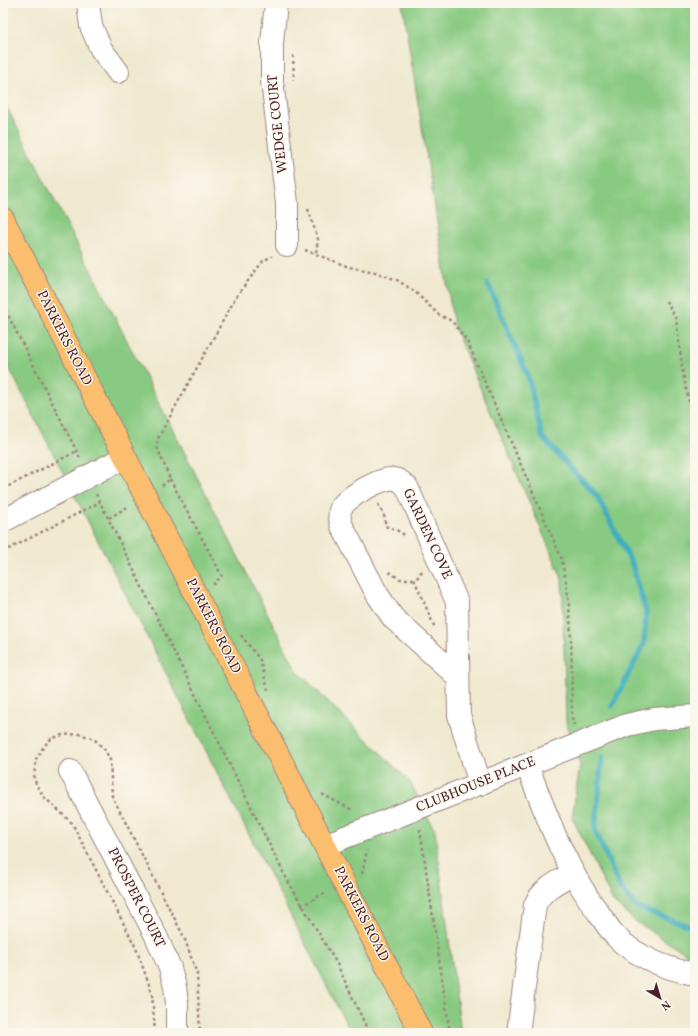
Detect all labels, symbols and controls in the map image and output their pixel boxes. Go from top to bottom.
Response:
street label: WEDGE COURT [263,74,293,174]
street label: PARKERS ROAD [32,287,96,389]
street label: GARDEN COVE [398,486,456,582]
street label: PARKERS ROAD [181,575,245,677]
street label: CLUBHOUSE PLACE [413,752,539,818]
street label: PROSPER COURT [103,845,169,951]
street label: PARKERS ROAD [329,863,393,965]
north arrow [640,978,680,1018]
text: N [657,996,673,1013]

